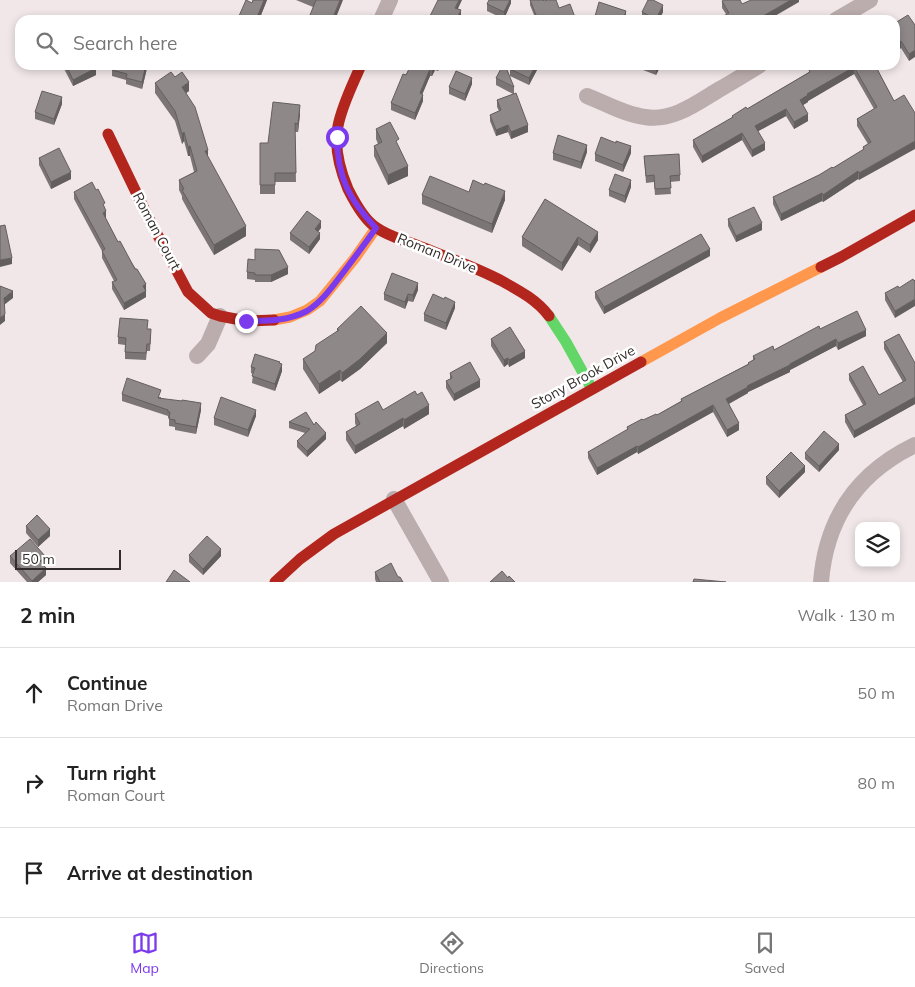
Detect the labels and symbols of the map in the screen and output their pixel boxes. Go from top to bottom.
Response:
route start [326,126,349,149]
street label: Roman Court [129,189,185,273]
street label: Roman Drive [395,229,479,277]
route end [235,310,258,333]
street label: Stony Brook Drive [528,341,638,413]
scale bar [15,547,121,570]

